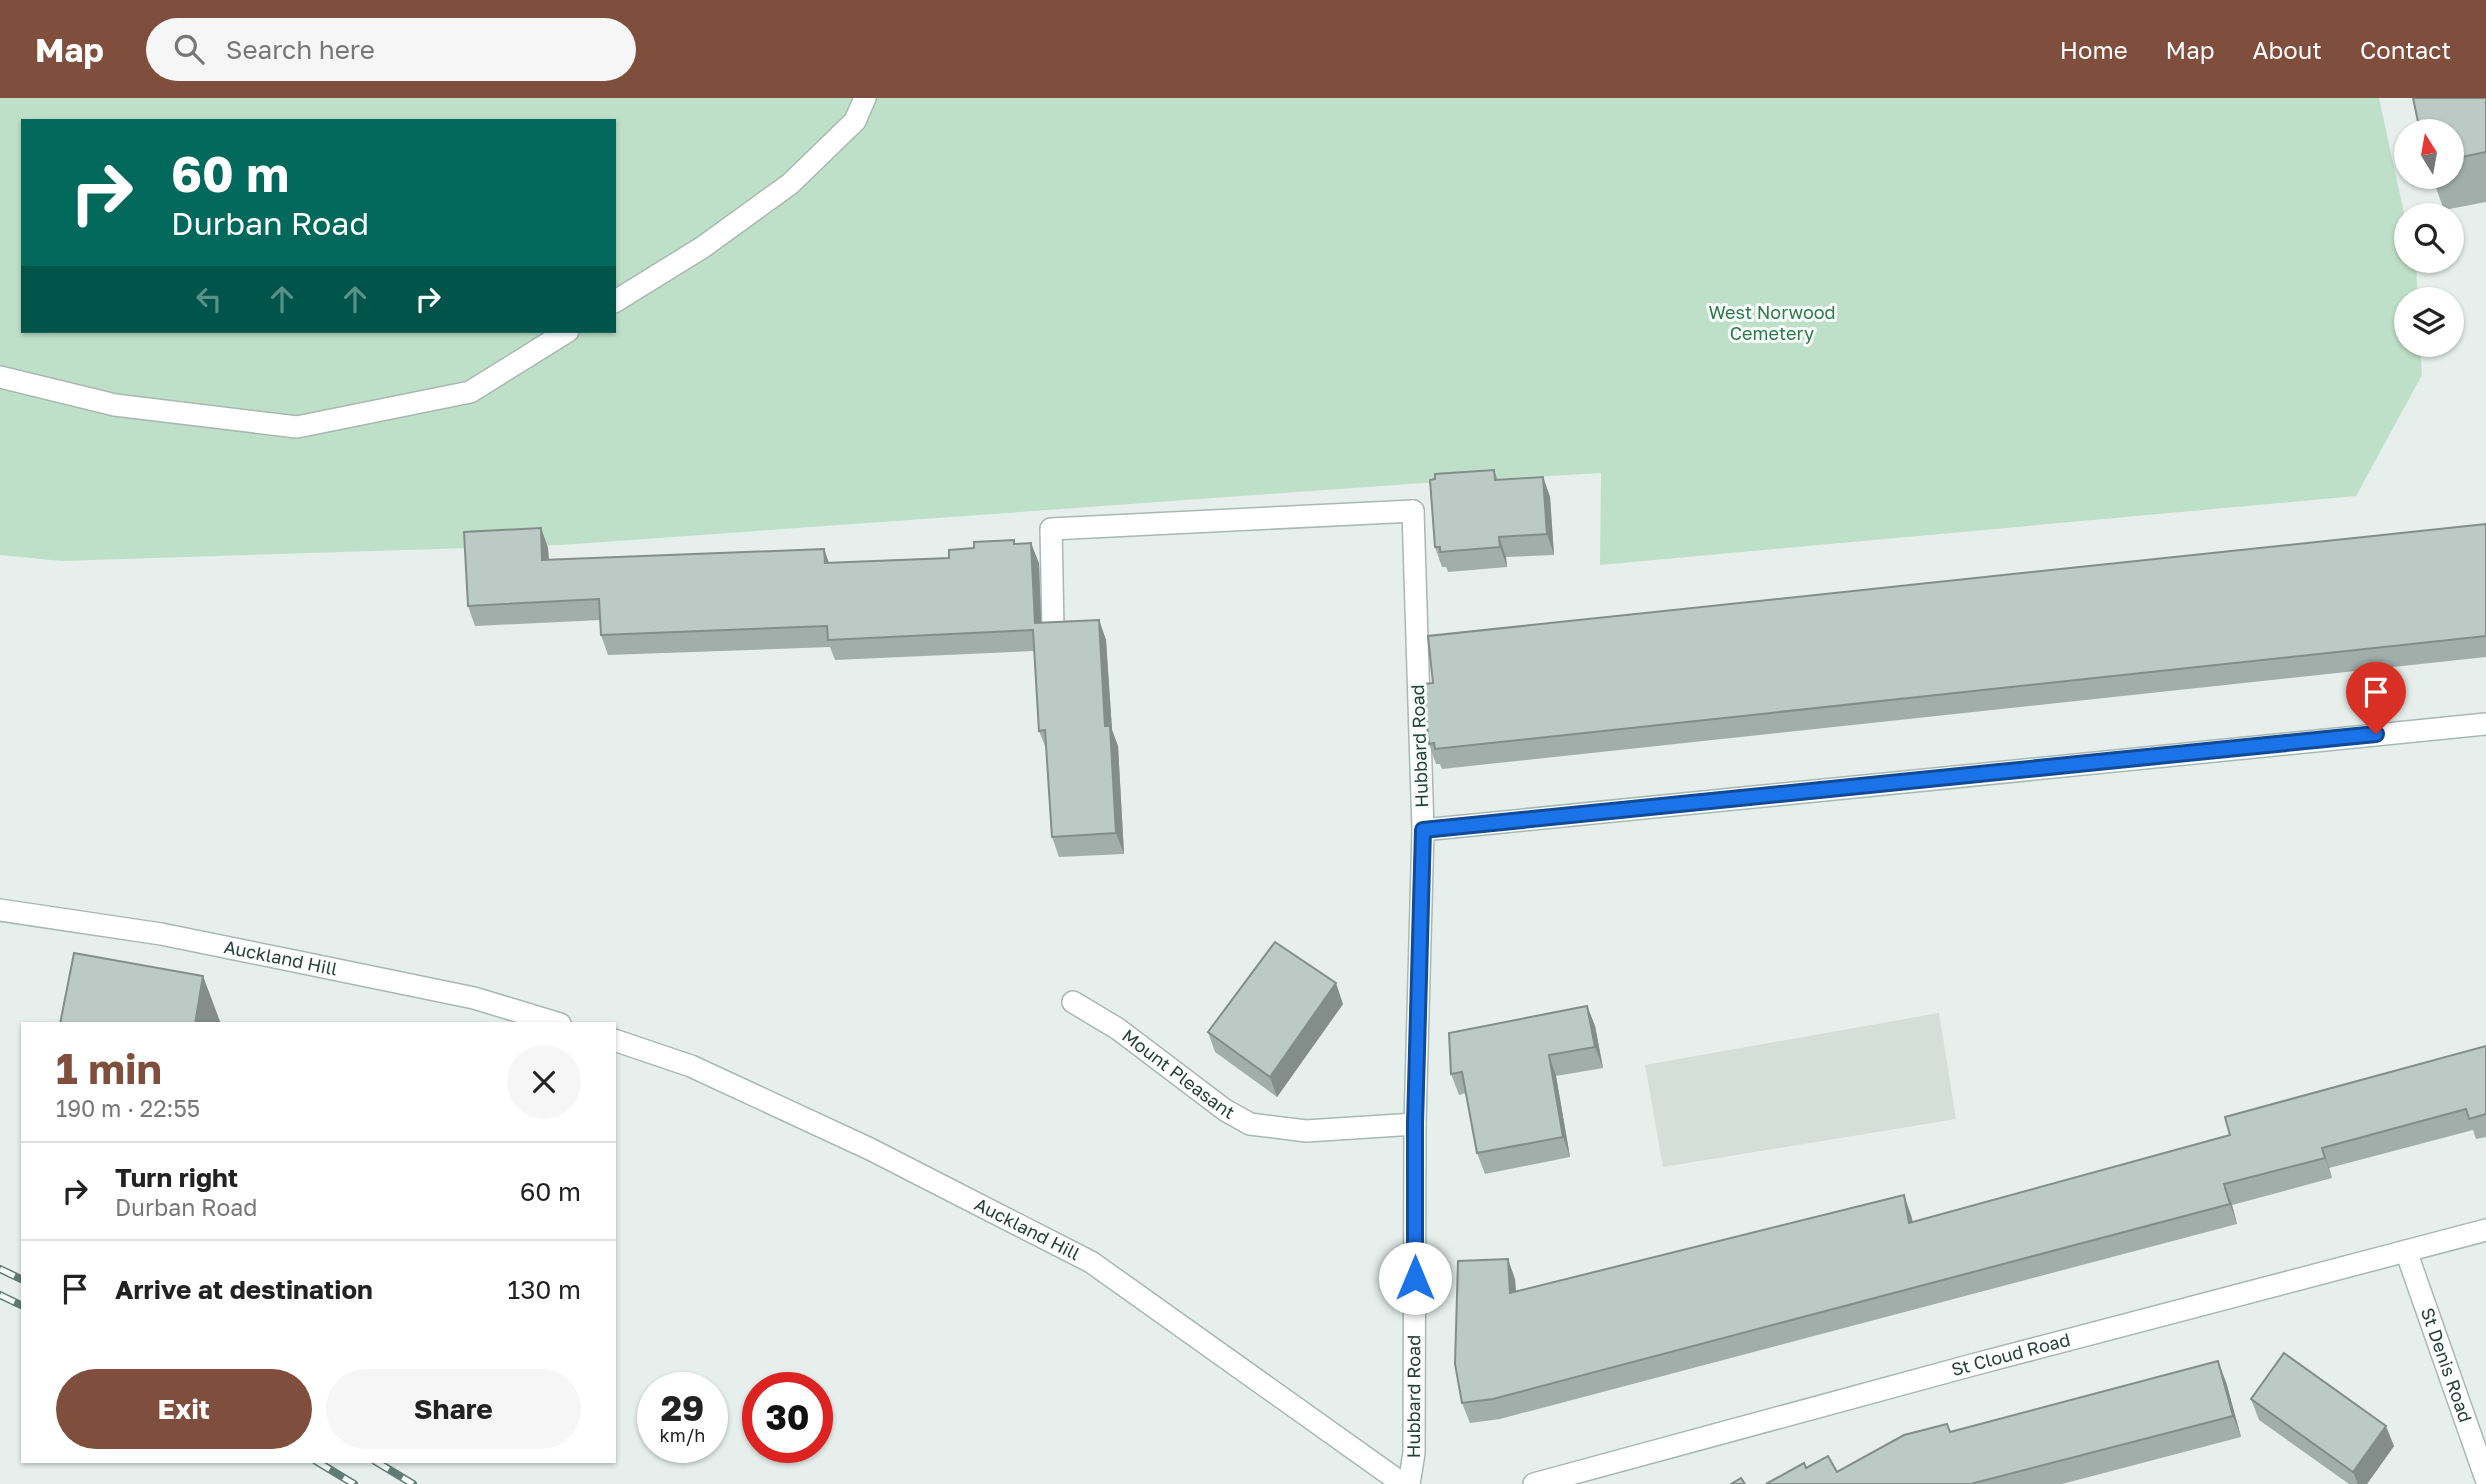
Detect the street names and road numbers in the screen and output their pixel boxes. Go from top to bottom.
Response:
street label: Hubbard Road [1406,684,1432,808]
street label: Auckland Hill [222,935,340,980]
street label: Mount Pleasant [1118,1024,1239,1123]
street label: Auckland Hill [971,1192,1084,1265]
street label: St Denis Road [2417,1305,2477,1425]
street label: St Cloud Road [1949,1328,2072,1380]
street label: Hubbard Road [1402,1335,1424,1458]

